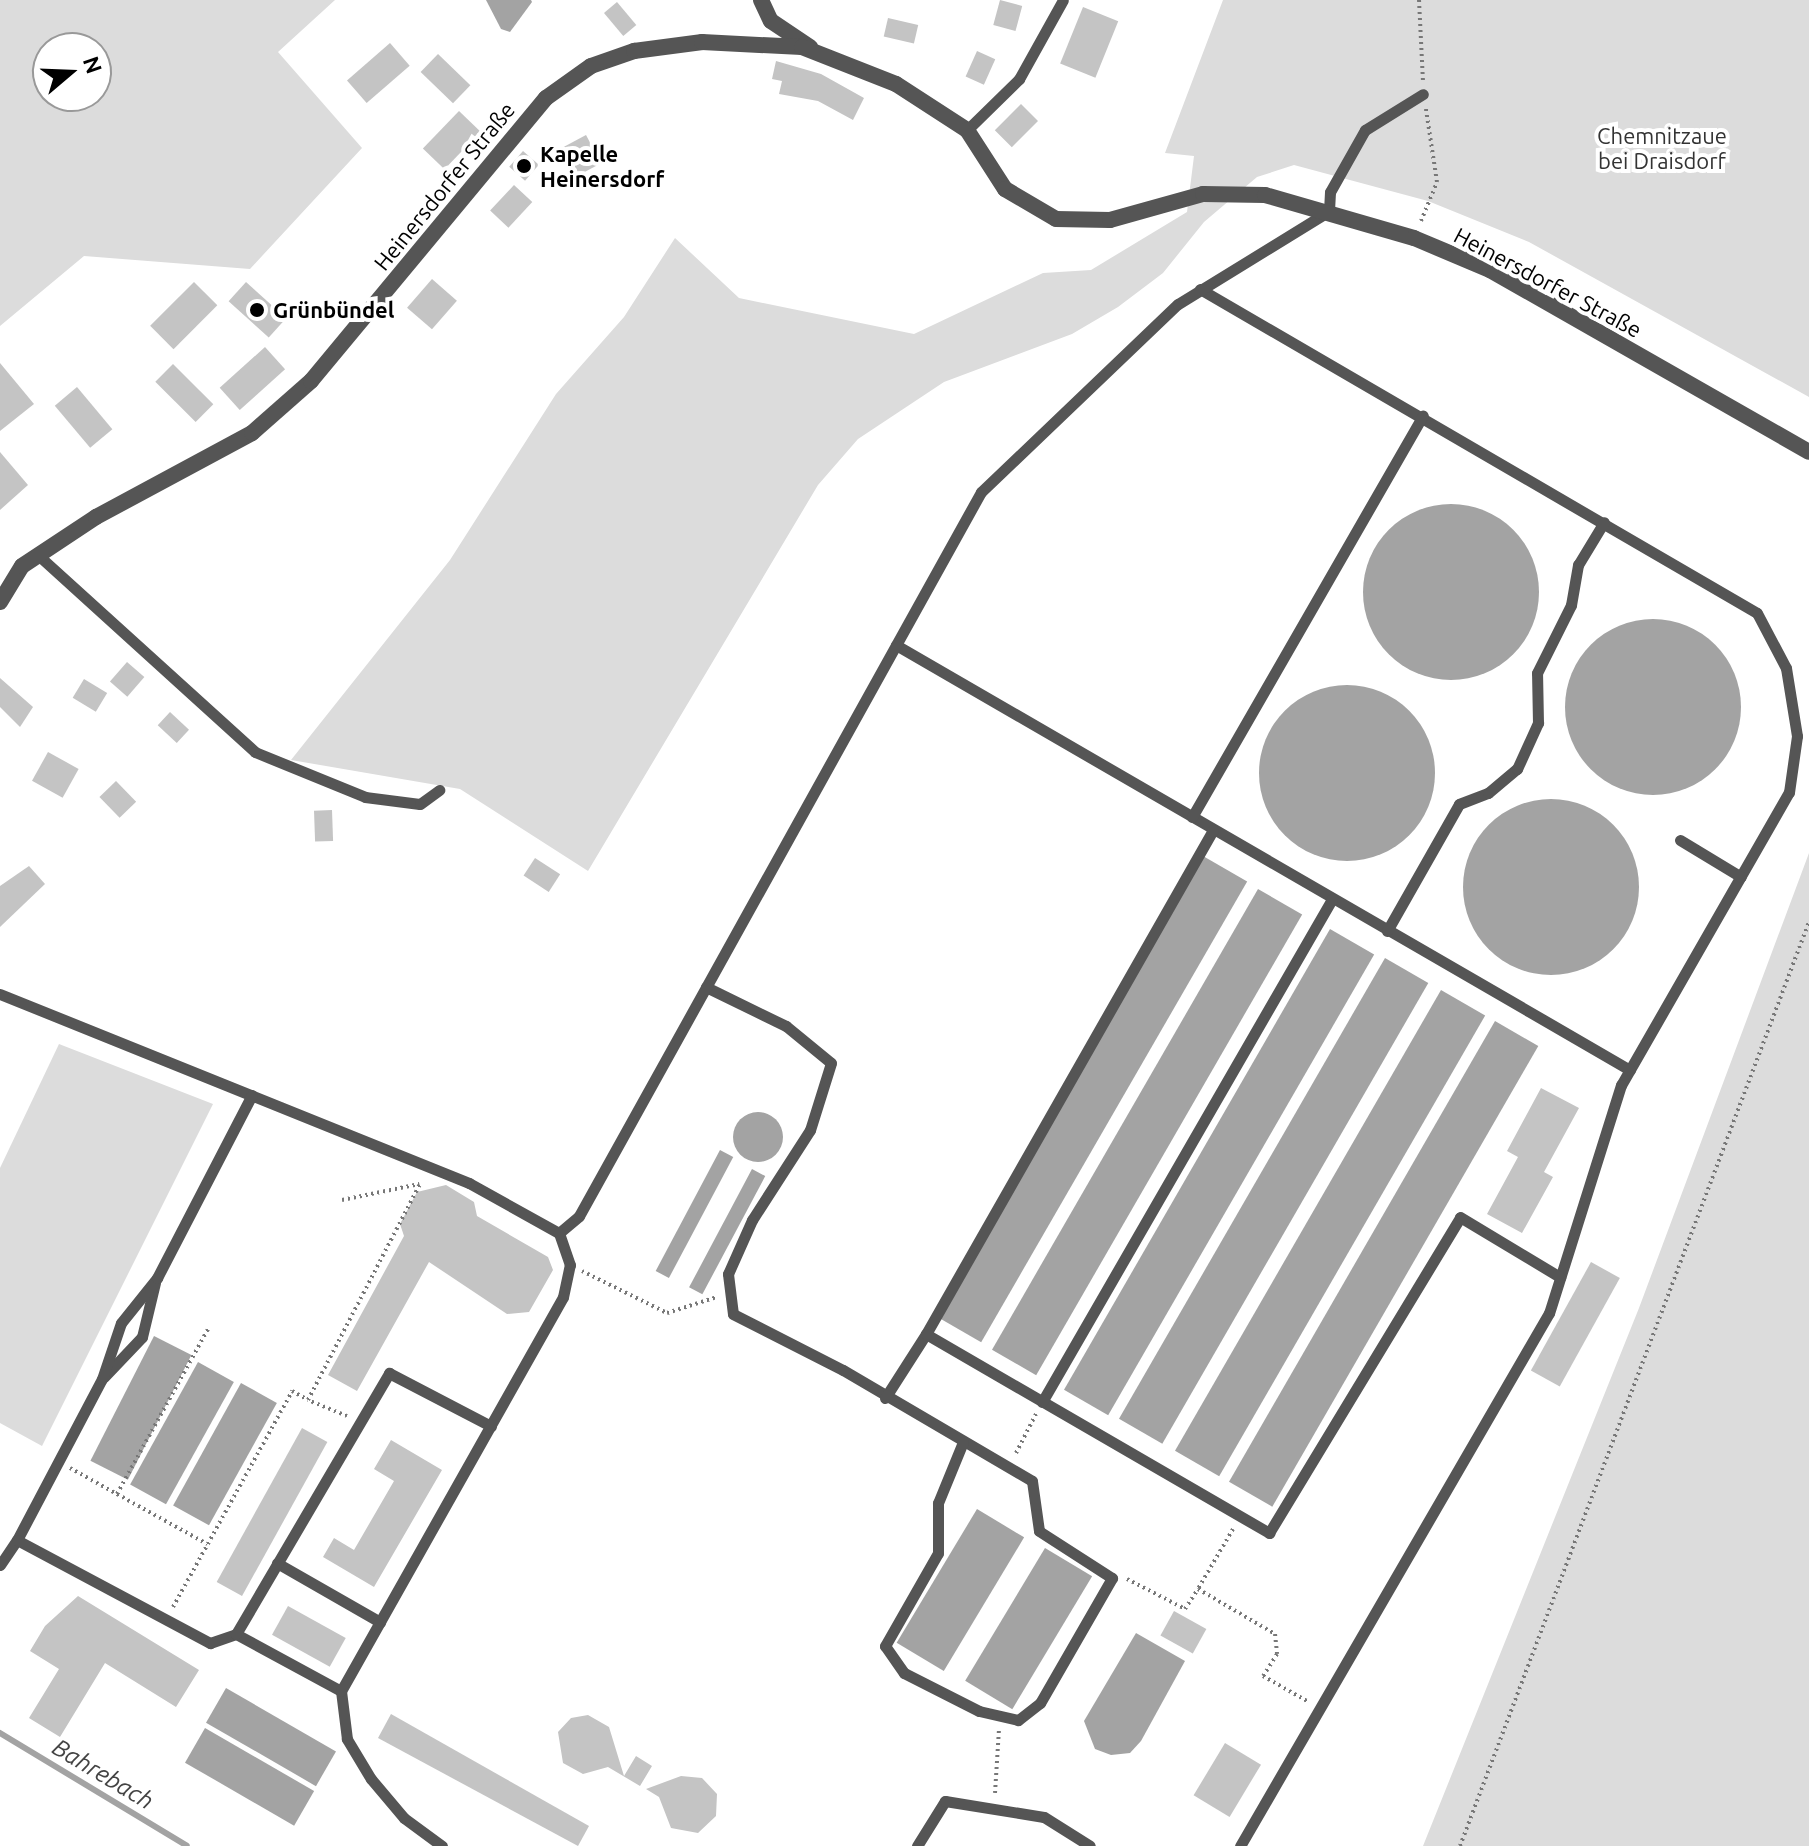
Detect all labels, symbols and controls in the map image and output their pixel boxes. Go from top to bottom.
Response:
north arrow [32,32,112,112]
text: N [79,53,108,77]
street label: Heinersdorfer Straße [368,97,520,275]
park label: Chemnitzaue bei Draisdorf [1597,122,1727,174]
place label: Kapelle Heinersdorf [540,140,664,192]
marker: Kapelle Heinersdorf [515,157,533,175]
street label: Heinersdorfer Straße [1450,221,1646,343]
place label: Grünbündel [273,297,394,323]
marker: Grünbündel [248,301,266,319]
water label: Bahrebach [47,1733,159,1815]

